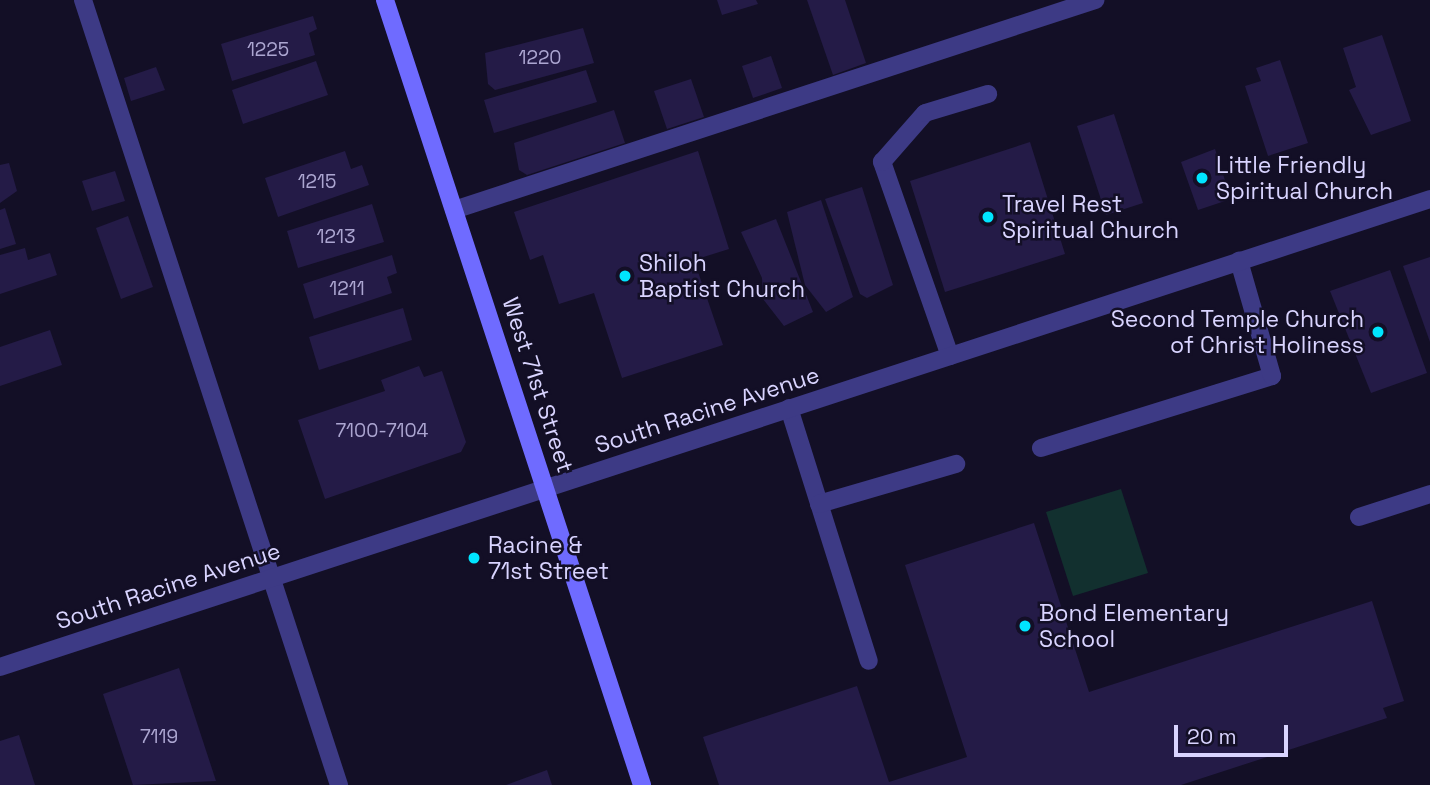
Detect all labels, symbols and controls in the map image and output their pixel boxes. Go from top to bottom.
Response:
house number: 1225 [247,39,289,61]
house number: 1220 [518,47,562,69]
place label: Little Friendly Spiritual Church [1216,151,1393,205]
marker: Little Friendly Spiritual Church [1194,170,1210,186]
house number: 1215 [298,171,336,193]
place label: Travel Rest Spiritual Church [1002,190,1179,244]
marker: Travel Rest Spiritual Church [980,209,996,225]
house number: 1213 [317,226,355,248]
place label: Shiloh Baptist Church [639,249,805,303]
marker: Shiloh Baptist Church [617,268,633,284]
house number: 1211 [329,278,365,300]
street label: West 71st Street [497,294,579,476]
place label: Second Temple Church of Christ Holiness [1110,305,1364,359]
marker: Second Temple Church of Christ Holiness [1370,324,1386,340]
street label: South Racine Avenue [591,361,823,459]
house number: 7100-7104 [336,420,428,442]
place label: Racine & 71st Street [488,531,609,585]
street label: South Racine Avenue [52,537,284,635]
marker: Racine & 71st Street [466,550,482,566]
place label: Bond Elementary School [1039,599,1229,653]
marker: Bond Elementary School [1017,618,1033,634]
scale bar [1178,712,1292,756]
text: 20 m [1187,723,1237,750]
house number: 7119 [140,726,178,748]

